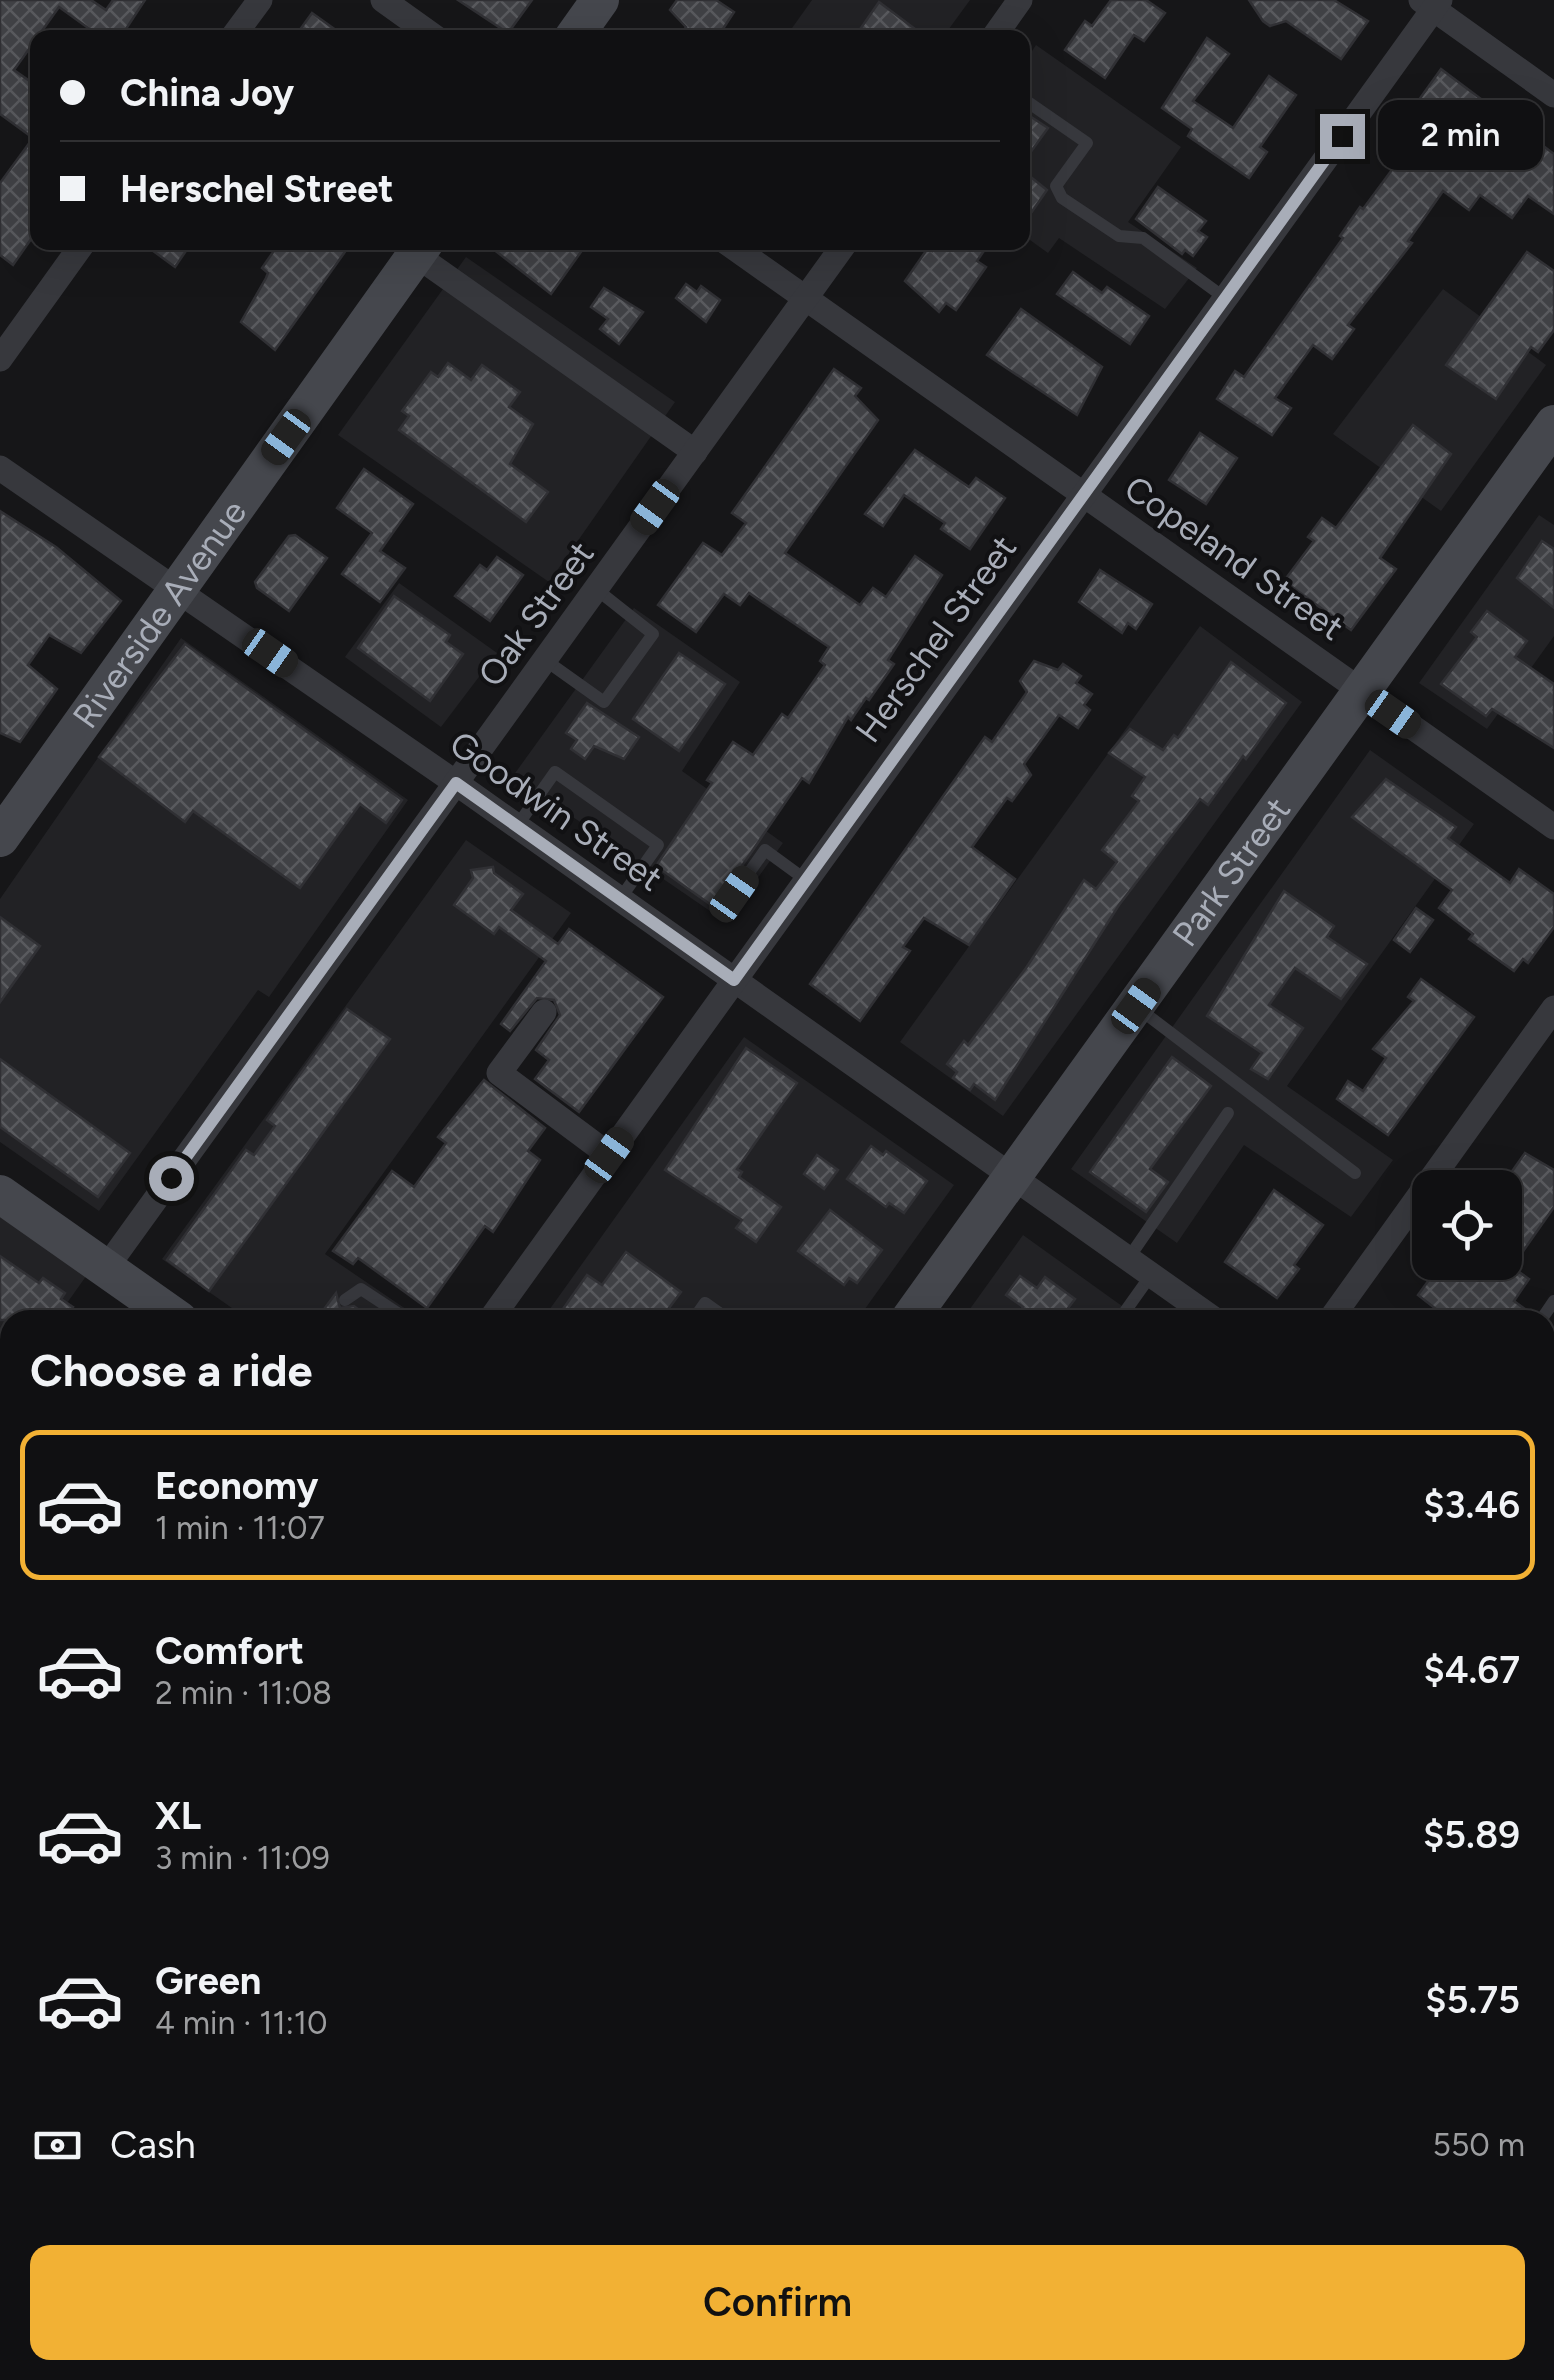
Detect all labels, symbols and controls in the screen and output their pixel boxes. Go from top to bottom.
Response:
text: China Joy [120,70,294,116]
callout: 2 min [1377,101,1542,171]
route end [1320,114,1365,159]
text: 2 min [1421,116,1500,154]
text: Herschel Street [120,166,394,212]
car [256,404,316,470]
street label: Copeland Street [1116,467,1352,649]
car [625,474,685,540]
street label: Riverside Avenue [64,492,255,736]
street label: Herschel Street [847,527,1025,751]
street label: Oak Street [469,533,603,695]
car [237,624,303,682]
car [1360,685,1426,743]
street label: Goodwin Street [442,722,670,900]
street label: Park Street [1164,789,1299,955]
car [705,861,763,927]
car [1106,973,1166,1039]
car [579,1122,639,1188]
route start [149,1156,194,1201]
map controls [1412,1170,1522,1280]
button: locate [1412,1170,1522,1280]
text: Choose a ride [30,1343,312,1397]
icon: car [35,1460,125,1550]
text: Economy [155,1463,318,1509]
text: $3.46 [1423,1482,1520,1528]
text: 1 min · 11:07 [155,1509,325,1547]
icon: car [35,1625,125,1715]
text: Comfort [155,1628,304,1674]
text: $4.67 [1423,1647,1520,1693]
text: 2 min · 11:08 [155,1674,332,1712]
icon: car [35,1790,125,1880]
text: XL [155,1793,201,1839]
text: $5.89 [1423,1812,1520,1858]
text: 3 min · 11:09 [155,1839,330,1877]
icon: car [35,1955,125,2045]
text: Green [155,1958,261,2004]
text: $5.75 [1425,1977,1520,2023]
text: 4 min · 11:10 [155,2004,327,2042]
icon: cash [30,2118,85,2173]
text: Cash [110,2122,196,2168]
text: 550 m [1433,2126,1525,2164]
button: Confirm [30,2245,1525,2360]

